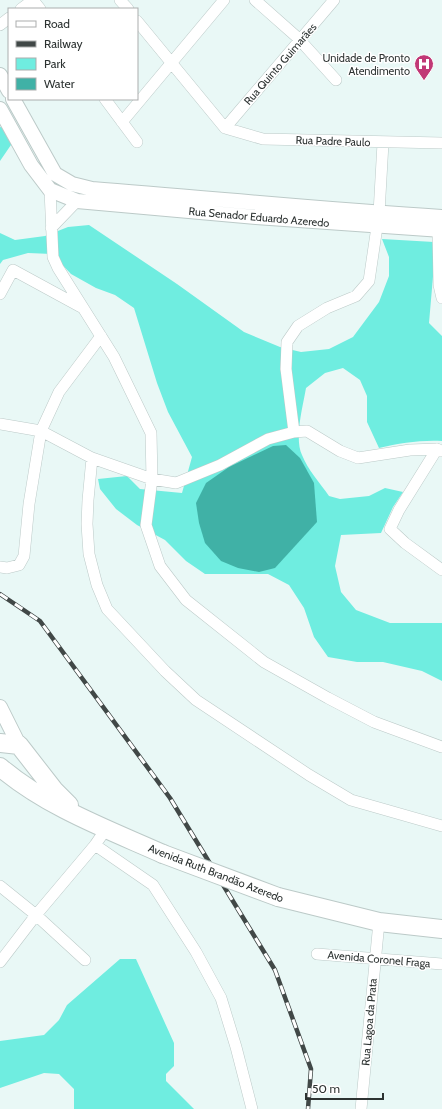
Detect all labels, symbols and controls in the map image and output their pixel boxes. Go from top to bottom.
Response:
legend [8,8,138,100]
text: Road [44,16,70,31]
street label: Rua Quinto Guimarães [241,20,320,108]
text: Railway [44,36,82,51]
place label: Unidade de Pronto Atendimento [323,51,410,78]
hospital icon: Unidade de Pronto Atendimento [413,53,435,81]
text: Park [44,56,66,71]
text: Water [44,76,75,91]
street label: Rua Padre Paulo [295,133,371,149]
street label: Rua Senador Eduardo Azeredo [188,204,330,230]
street label: Avenida Ruth Brandão Azeredo [146,841,286,905]
street label: Avenida Coronel Fraga [327,948,432,971]
street label: Rua Lagoa da Prata [358,977,380,1066]
scale bar [306,1075,383,1101]
text: 50 m [312,1081,340,1096]

